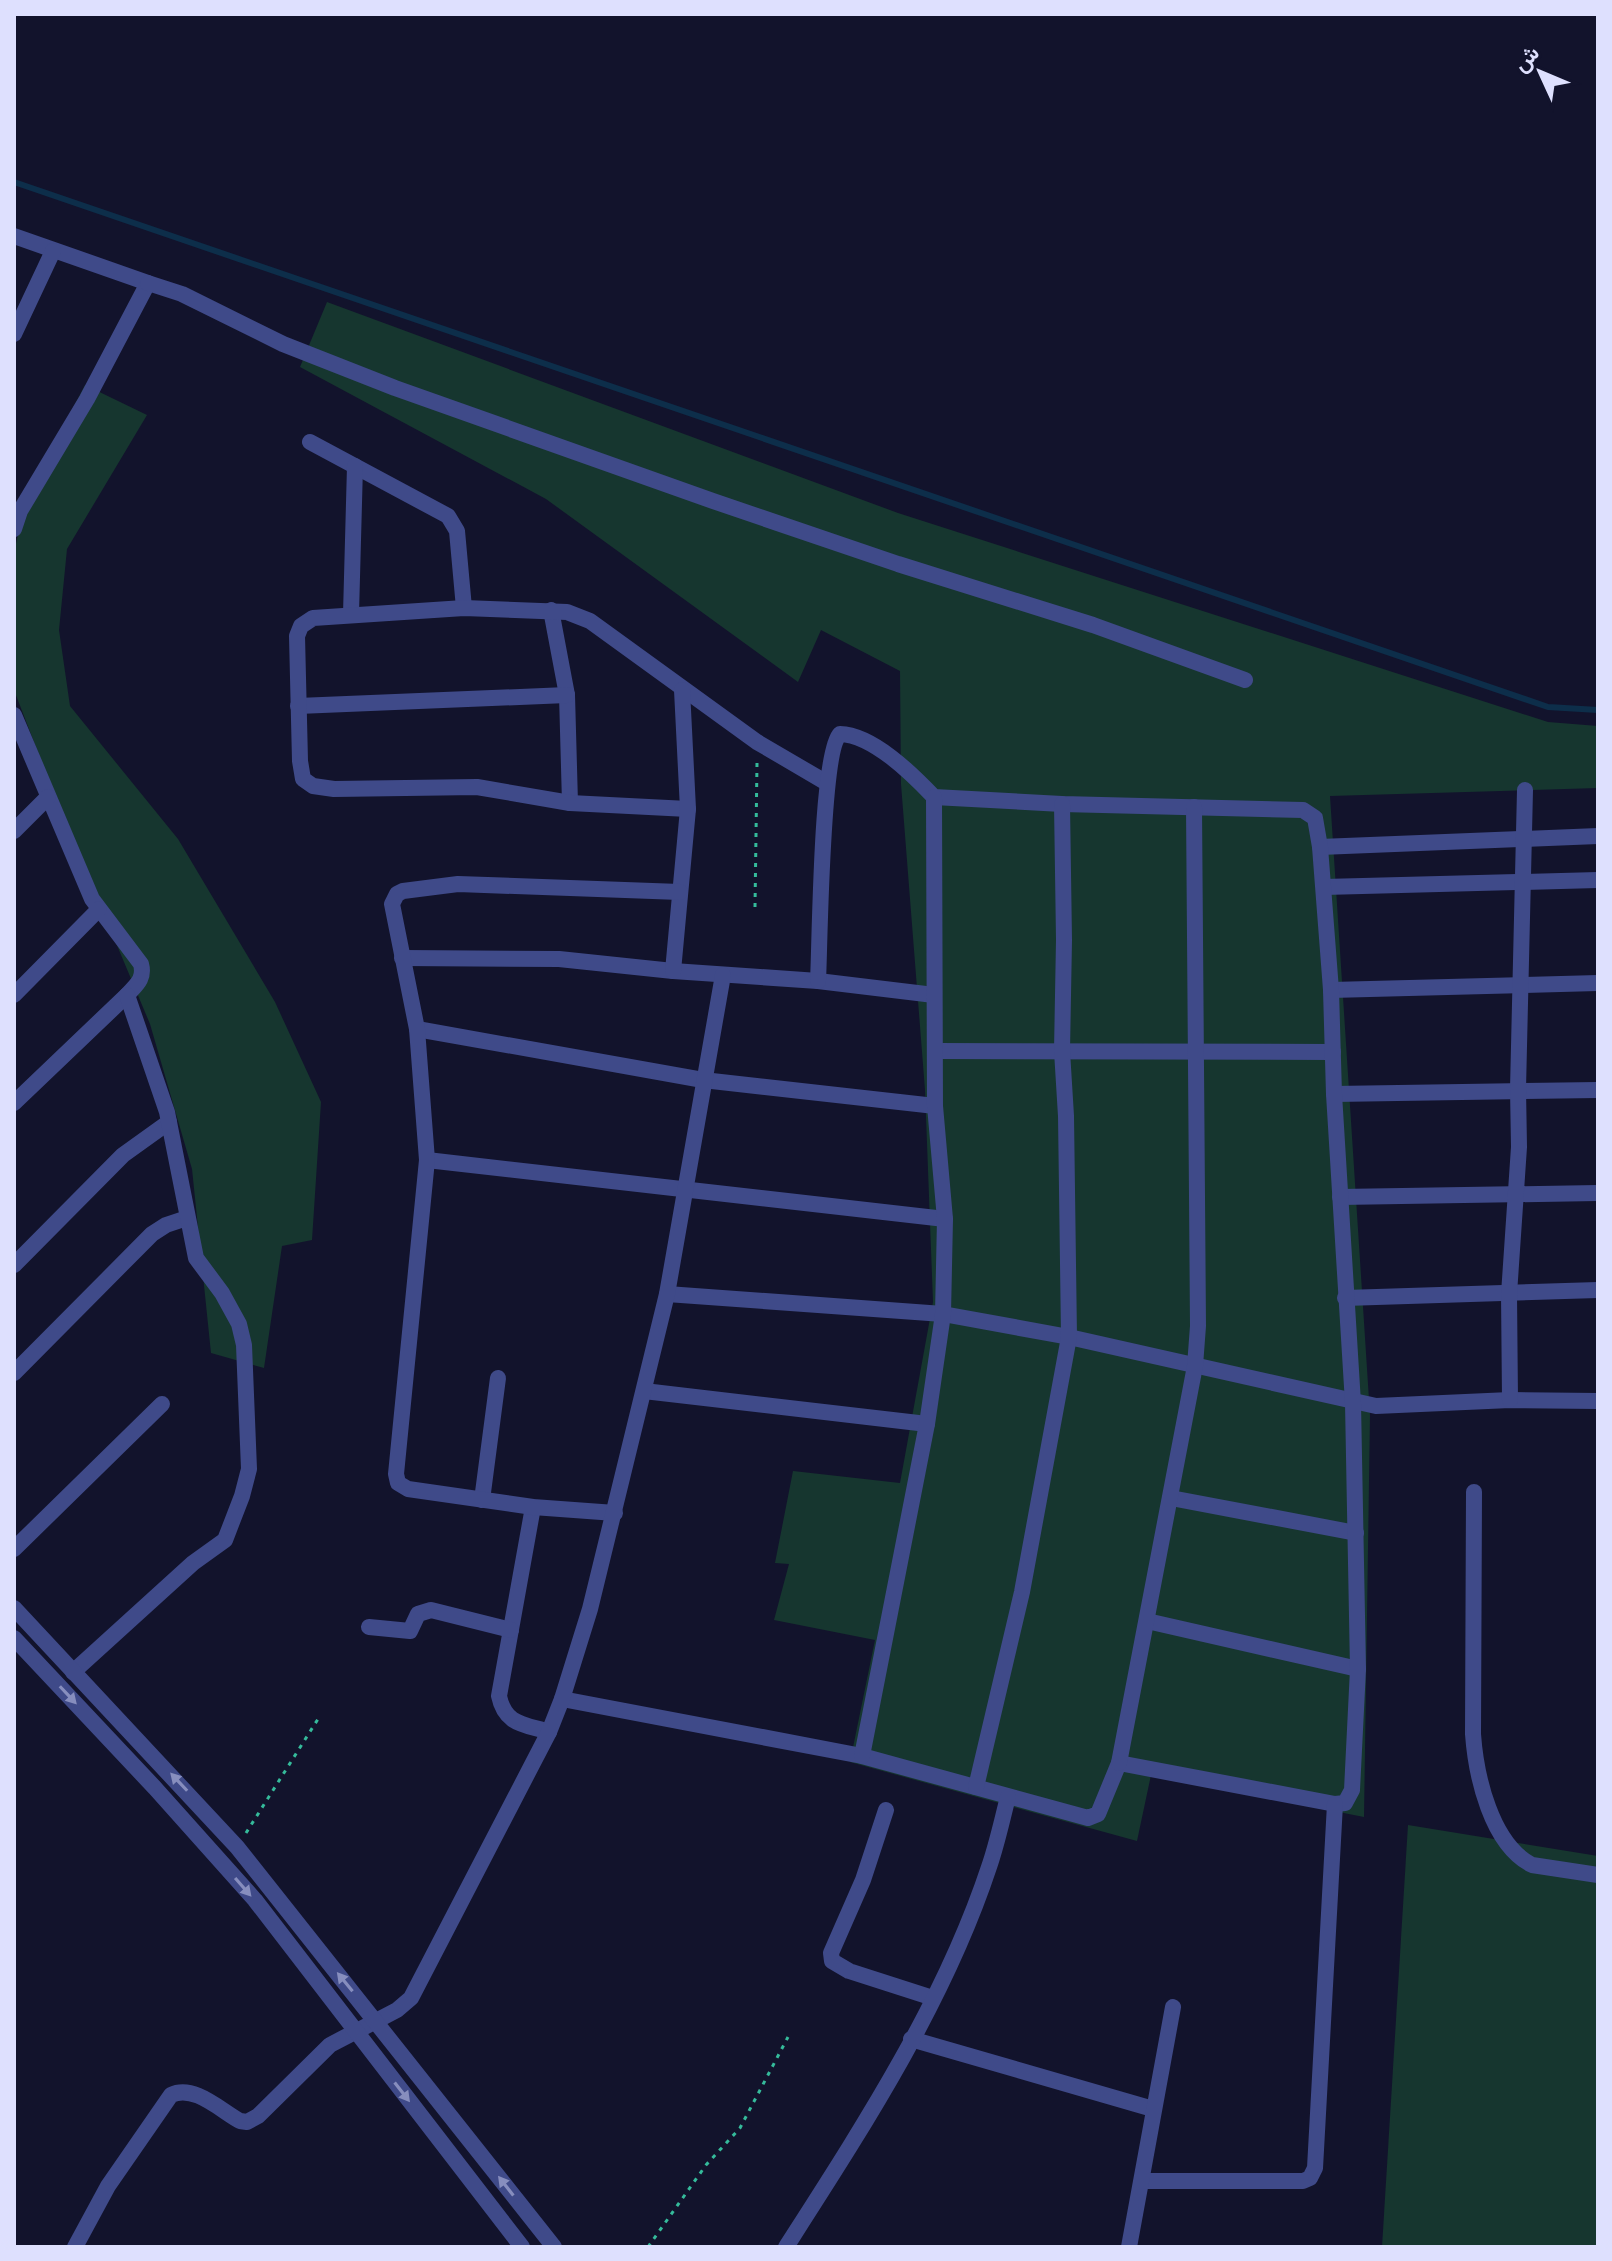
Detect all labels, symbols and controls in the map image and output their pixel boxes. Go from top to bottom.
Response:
north arrow [1500,32,1580,112]
text: ش [1507,40,1545,77]
one-way arrow [58,1685,76,1704]
one-way arrow [170,1773,188,1792]
one-way arrow [234,1877,252,1896]
one-way arrow [337,1972,354,1992]
one-way arrow [393,2082,410,2103]
one-way arrow [498,2176,515,2196]

